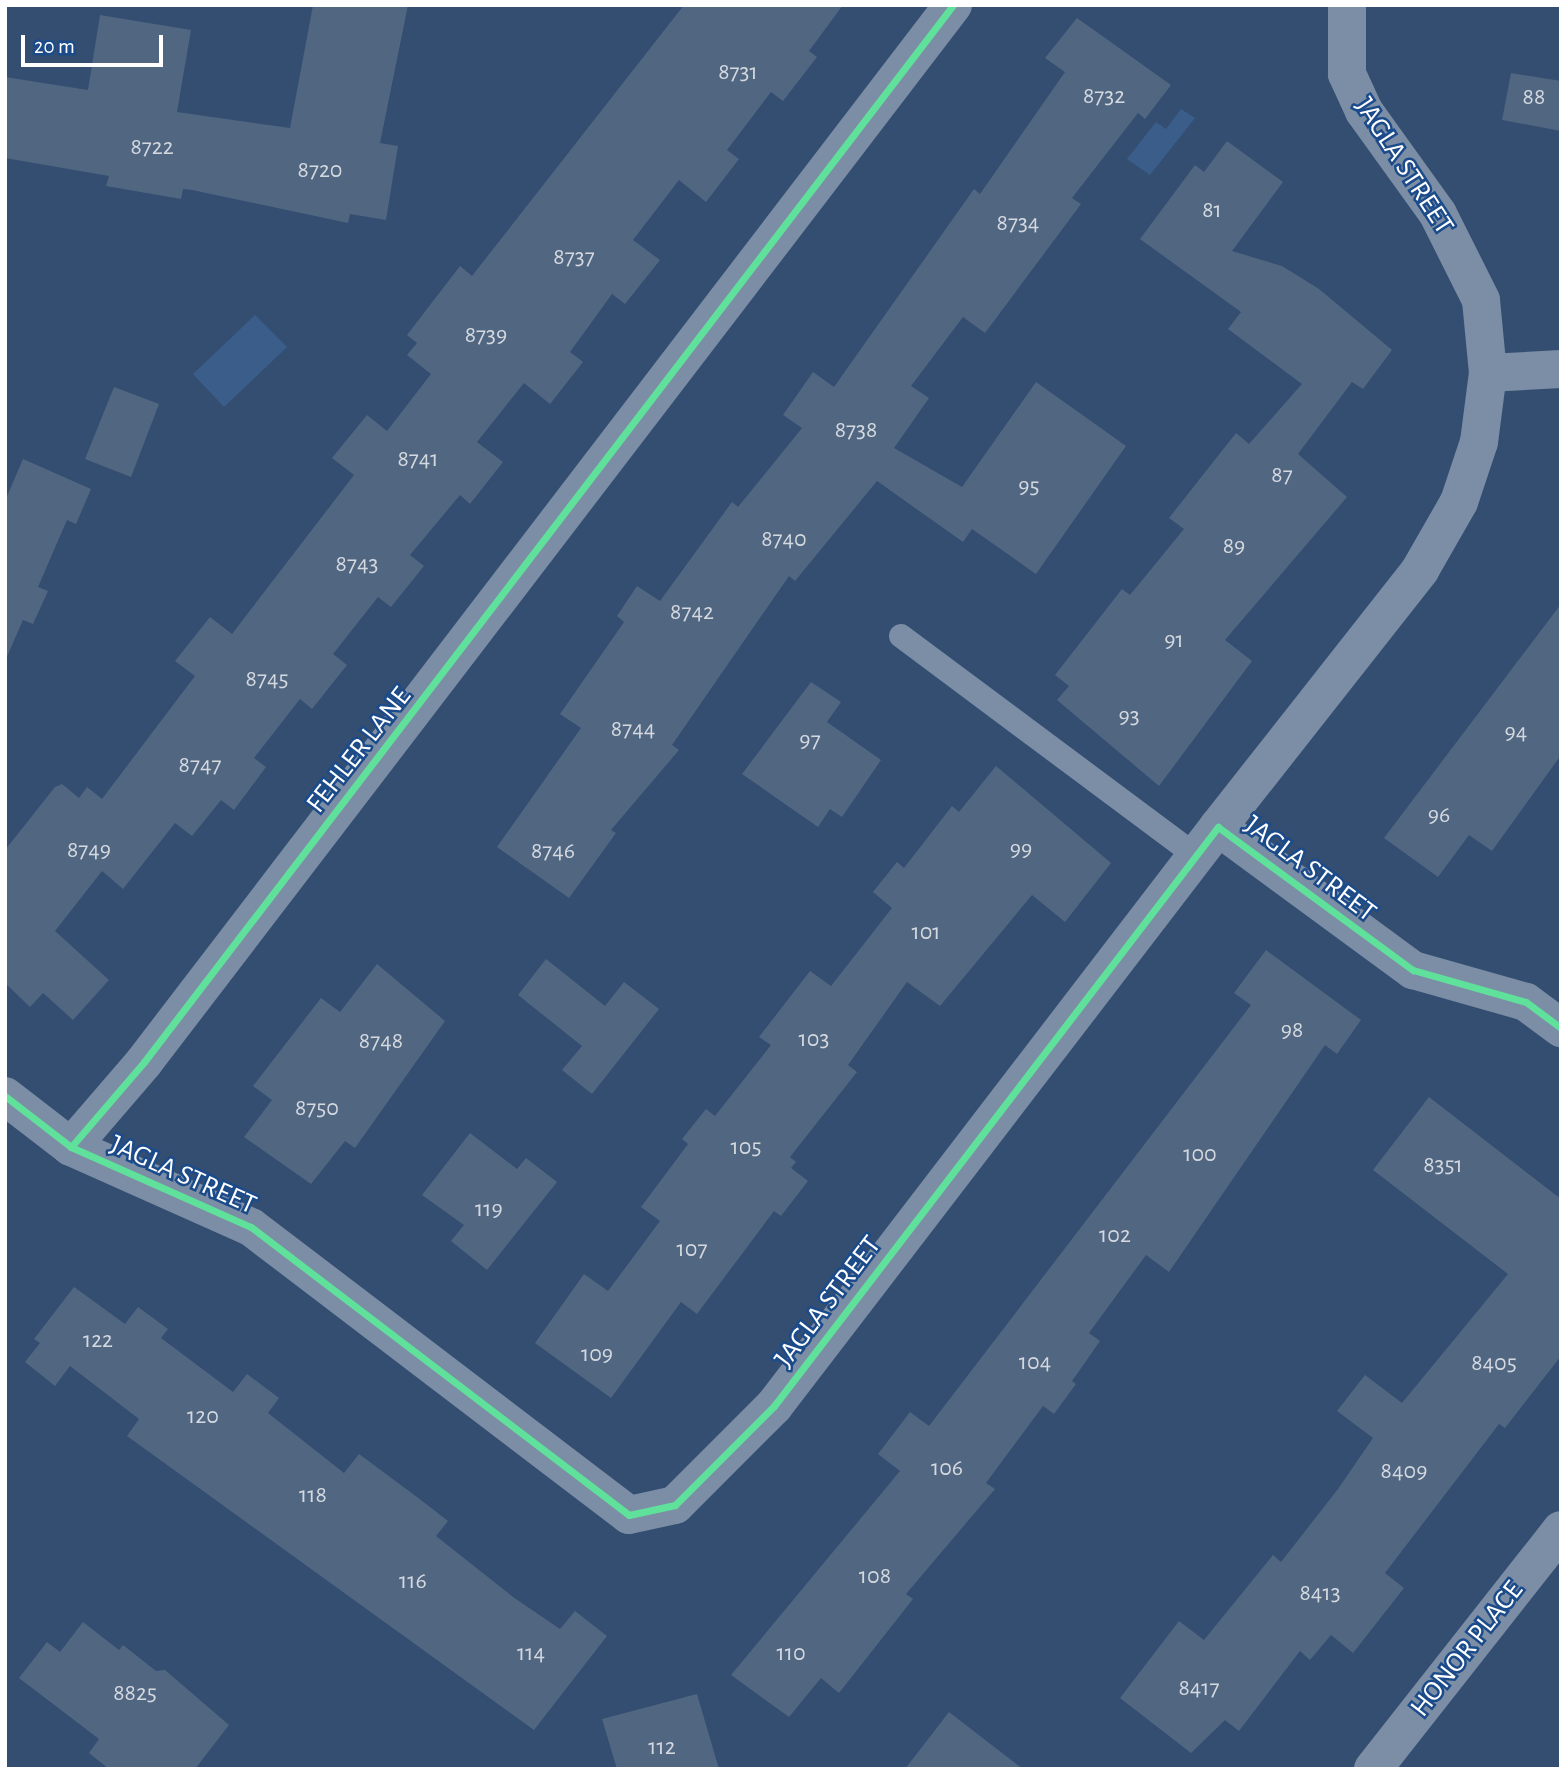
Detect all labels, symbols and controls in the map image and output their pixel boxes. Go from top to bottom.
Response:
scale bar [24,21,166,65]
text: 20 m [34,36,75,57]
house number: 8731 [718,59,758,87]
house number: 8732 [1083,83,1125,111]
house number: 88 [1523,84,1545,112]
street label: JAGLA STREET [1347,91,1461,241]
house number: 8722 [130,134,174,162]
house number: 8720 [298,157,342,185]
house number: 81 [1202,197,1222,225]
house number: 8734 [997,210,1039,238]
house number: 8737 [553,244,595,272]
house number: 8739 [465,322,507,350]
house number: 8738 [835,417,877,445]
house number: 8741 [397,446,439,474]
house number: 87 [1271,462,1293,490]
house number: 95 [1018,473,1040,501]
house number: 8740 [761,526,807,554]
house number: 89 [1223,533,1245,561]
house number: 8743 [336,551,378,579]
house number: 8742 [670,599,714,627]
house number: 91 [1164,627,1184,655]
house number: 8745 [246,666,288,694]
street label: FEHLER LANE [299,680,419,820]
house number: 93 [1118,703,1140,731]
house number: 8744 [611,716,655,744]
house number: 94 [1505,719,1527,747]
house number: 97 [799,727,821,755]
house number: 8747 [179,752,221,780]
house number: 96 [1428,802,1450,830]
street label: JAGLA STREET [1237,809,1383,929]
house number: 99 [1010,836,1032,864]
house number: 8749 [67,837,111,865]
house number: 8746 [531,838,575,866]
house number: 101 [911,919,941,947]
house number: 98 [1281,1017,1303,1045]
house number: 103 [799,1026,829,1054]
house number: 8748 [359,1028,403,1056]
house number: 8750 [295,1095,339,1123]
street label: JAGLA STREET [105,1128,261,1222]
house number: 105 [731,1134,761,1162]
house number: 100 [1183,1141,1217,1169]
house number: 8351 [1423,1152,1463,1180]
house number: 119 [475,1196,503,1224]
house number: 102 [1099,1222,1131,1250]
street label: JAGLA STREET [768,1229,888,1375]
house number: 107 [677,1236,707,1264]
house number: 122 [83,1327,113,1355]
house number: 109 [581,1341,613,1369]
house number: 104 [1019,1349,1051,1377]
house number: 8405 [1471,1350,1517,1378]
house number: 120 [187,1403,219,1431]
house number: 106 [931,1455,963,1483]
house number: 8409 [1381,1458,1427,1486]
house number: 118 [299,1482,327,1510]
house number: 108 [859,1563,891,1591]
house number: 116 [399,1568,427,1596]
street label: HONOR PLACE [1404,1574,1530,1724]
house number: 8413 [1299,1580,1341,1608]
house number: 114 [517,1640,545,1668]
house number: 110 [776,1640,806,1668]
house number: 8417 [1178,1675,1220,1703]
house number: 8825 [113,1680,157,1708]
house number: 112 [648,1734,676,1762]

